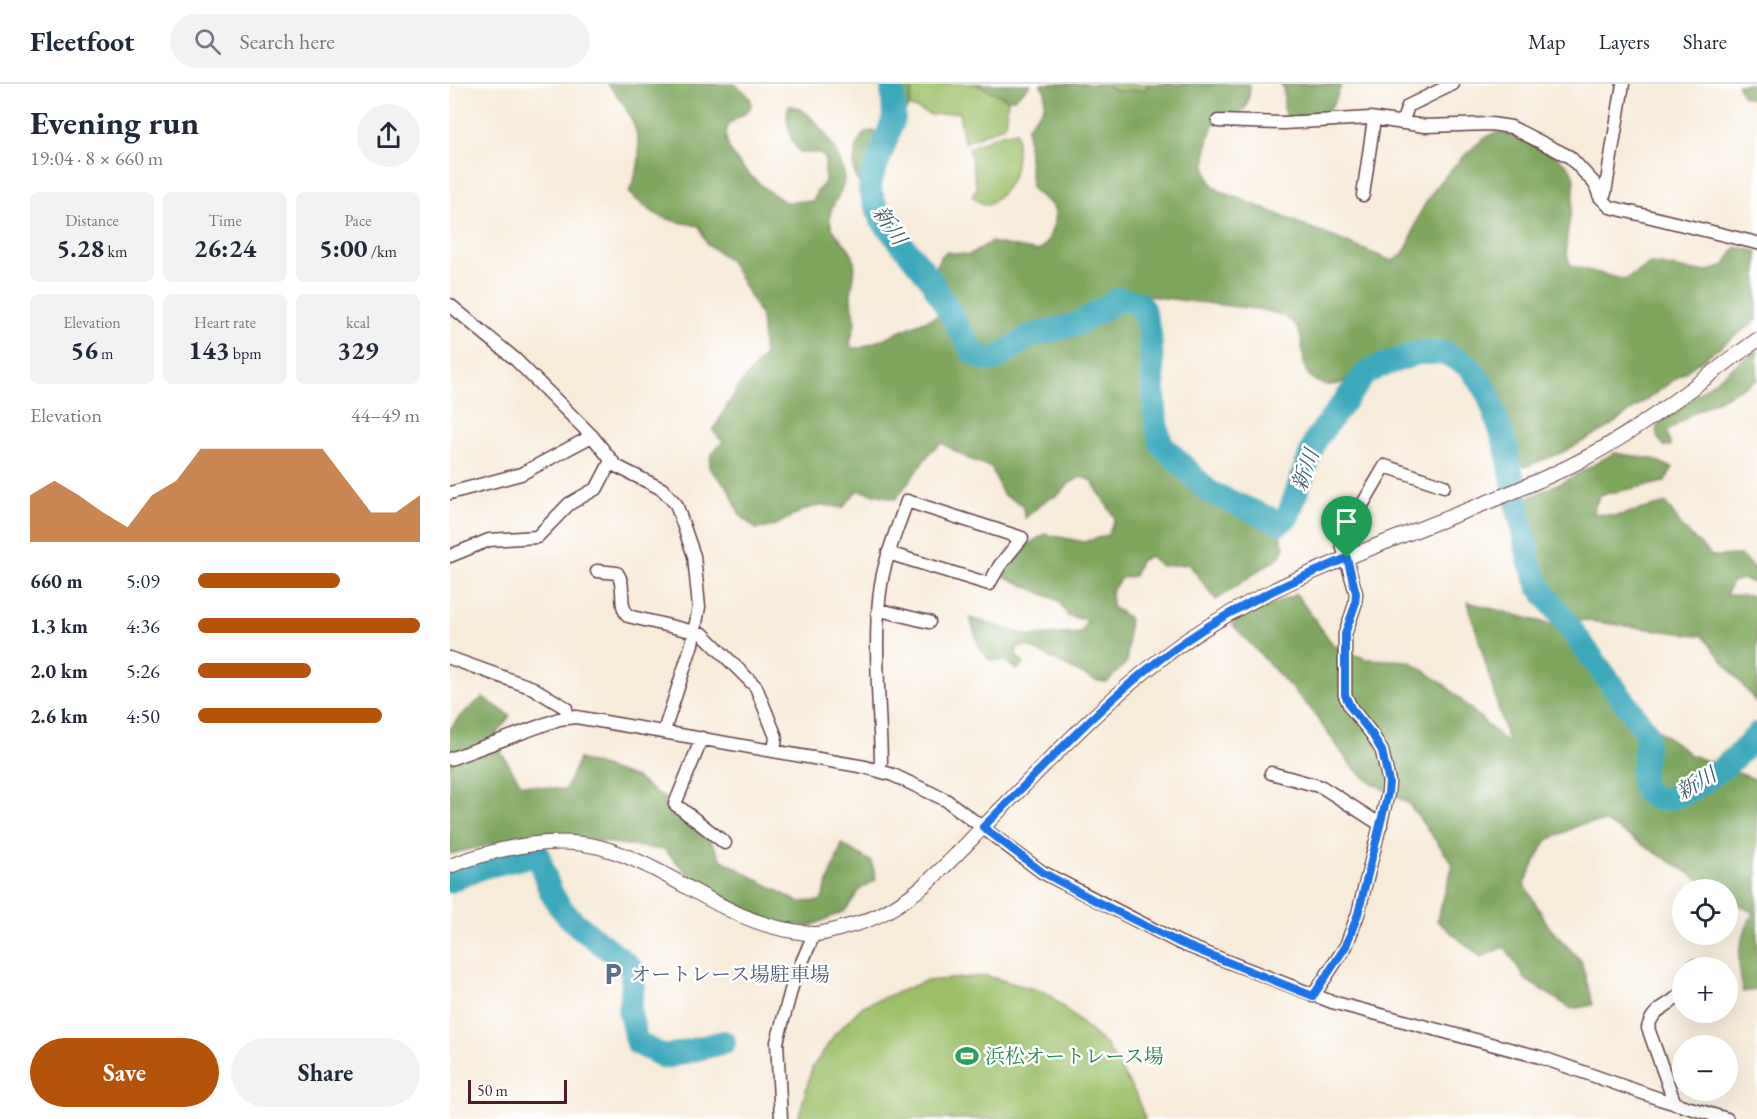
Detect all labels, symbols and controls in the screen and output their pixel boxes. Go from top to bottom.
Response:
search box [170,14,590,68]
text: Fleetfoot [30,23,134,59]
icon: search [191,25,224,58]
text: Search here [239,27,335,56]
text: Map [1528,28,1566,55]
text: Layers [1599,28,1650,55]
text: Share [1683,28,1727,55]
text: Evening run [30,101,199,144]
button: share [357,104,420,167]
text: 19:04 · 8 × 660 m [30,145,163,171]
water label: 新川 [867,200,914,252]
text: Distance [65,210,119,231]
text: Time [208,210,242,231]
text: Pace [345,210,371,231]
text: 5.28 [57,231,104,265]
text: 26:24 [194,231,256,265]
text: 5:00 [319,231,368,265]
text: km [104,241,127,262]
text: /km [368,241,397,262]
text: Elevation [63,312,121,333]
text: Heart rate [194,312,256,333]
text: kcal [346,312,370,333]
text: 56 [70,333,98,367]
text: 143 [188,333,230,367]
text: 329 [337,333,379,367]
text: m [98,343,114,364]
text: bpm [230,343,262,364]
text: Elevation [30,402,102,428]
text: 44–49 m [351,402,420,428]
water label: 新川 [1285,444,1326,494]
pin [1321,496,1372,558]
icon: arrive [1330,505,1363,538]
text: 660 m [30,568,83,594]
text: 5:09 [126,568,160,594]
text: 1.3 km [30,613,88,639]
text: 4:36 [126,613,160,639]
text: 2.0 km [30,658,88,684]
text: 5:26 [126,658,160,684]
text: 2.6 km [30,703,88,729]
text: 4:50 [126,703,160,729]
water label: 新川 [1671,760,1723,805]
map controls [1672,879,1738,1101]
button: locate [1672,879,1738,945]
button: + [1672,957,1738,1023]
parking icon: オートレース場駐車場 [600,961,626,987]
place label: オートレース場駐車場 [631,961,830,987]
button: − [1672,1035,1738,1101]
button: Save [30,1038,219,1107]
button: Share [231,1038,420,1107]
sports icon: 浜松オートレース場 [954,1043,980,1069]
place label: 浜松オートレース場 [985,1043,1164,1069]
scale bar [468,1077,567,1104]
text: 50 m [477,1080,508,1101]

